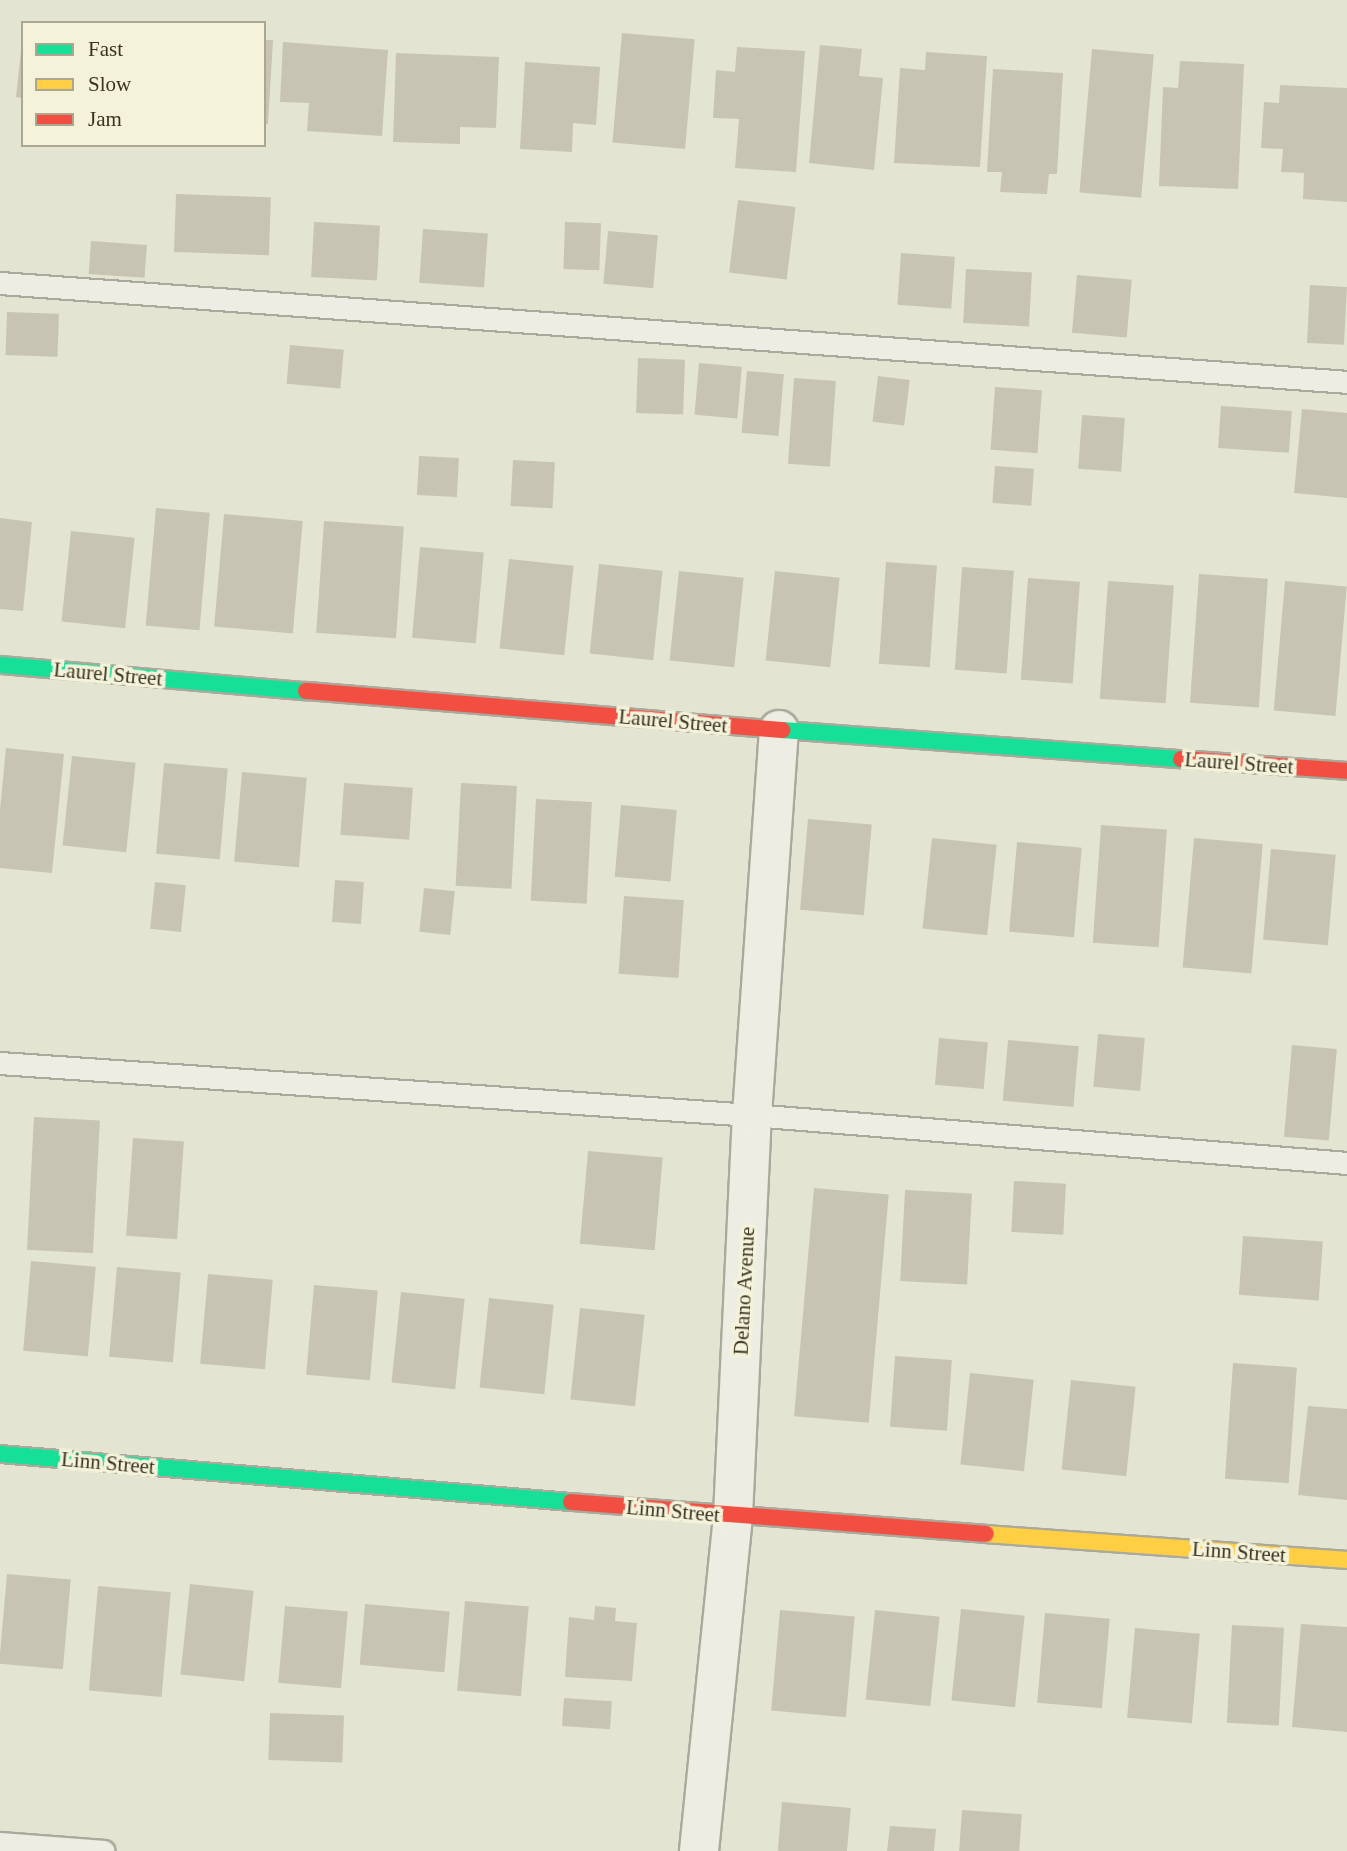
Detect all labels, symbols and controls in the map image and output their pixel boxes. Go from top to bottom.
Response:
legend [21,21,266,147]
text: Fast [88,37,123,61]
text: Slow [88,72,131,96]
text: Jam [88,107,122,131]
street label: Laurel Street [53,657,163,691]
street label: Laurel Street [618,704,728,738]
street label: Laurel Street [1184,747,1294,779]
street label: Delano Avenue [728,1226,760,1356]
street label: Linn Street [60,1446,156,1480]
street label: Linn Street [625,1494,721,1528]
street label: Linn Street [1191,1536,1287,1568]

